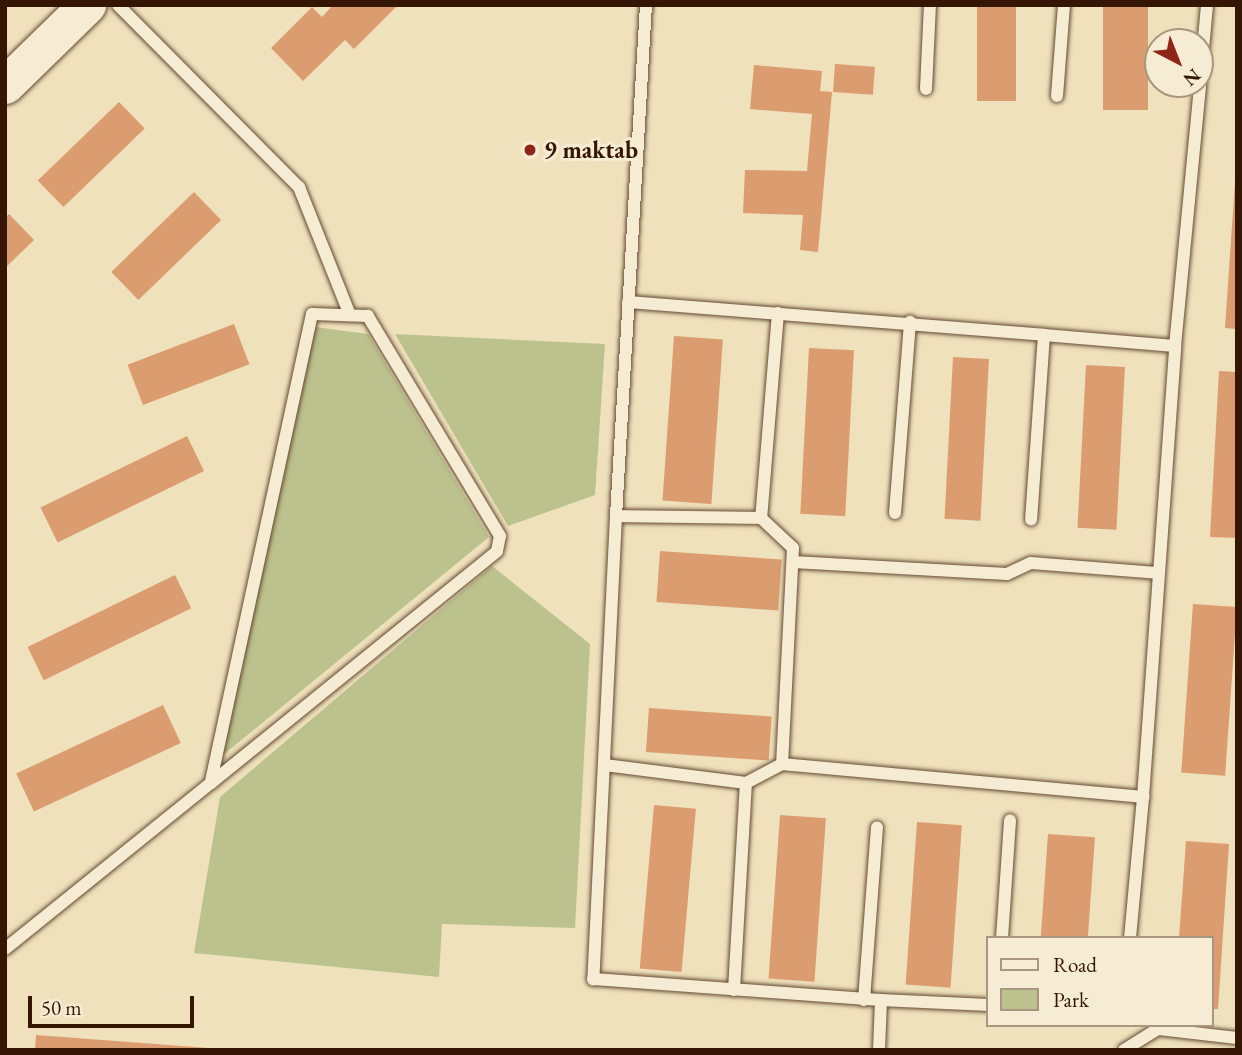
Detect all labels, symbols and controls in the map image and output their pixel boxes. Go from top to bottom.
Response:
north arrow [1144,28,1214,98]
text: N [1178,63,1206,92]
place label: 9 maktab [544,136,638,164]
marker: 9 maktab [522,142,538,158]
legend [986,936,1214,1027]
text: Road [1053,951,1097,978]
scale bar [32,982,198,1026]
text: Park [1053,986,1089,1013]
text: 50 m [41,994,82,1021]

